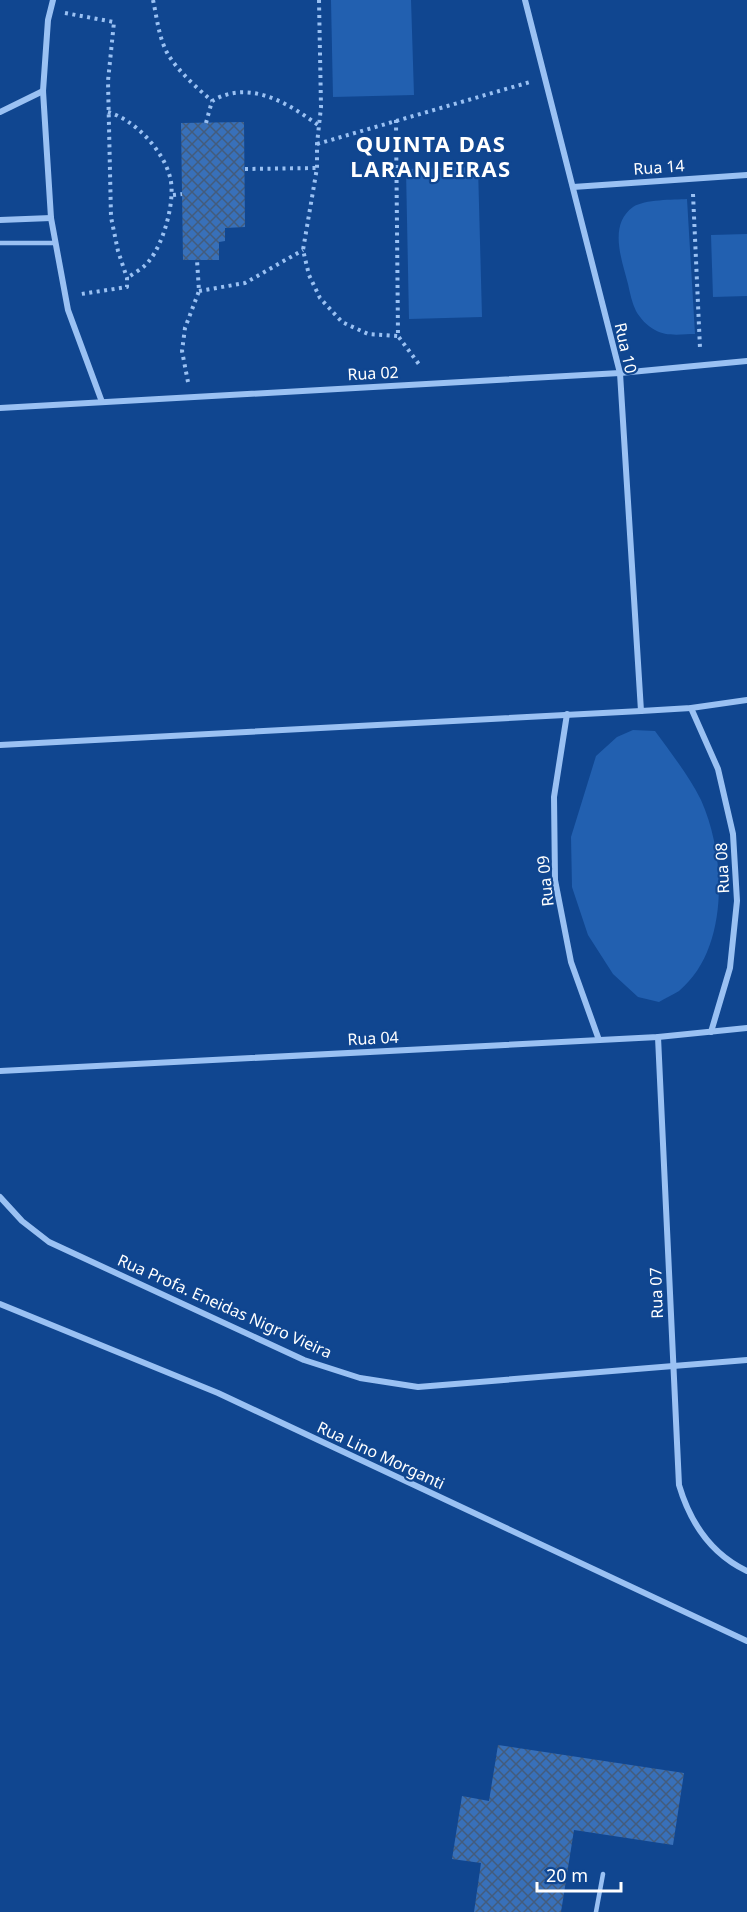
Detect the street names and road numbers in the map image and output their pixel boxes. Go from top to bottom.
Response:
street label: Rua 14 [633,154,685,180]
street label: Rua 10 [610,321,642,375]
street label: Rua 02 [347,361,399,385]
street label: Rua 08 [710,842,734,894]
street label: Rua 09 [531,854,559,908]
street label: Rua 04 [347,1026,399,1050]
street label: Rua Profa. Eneidas Nigro Vieira [114,1249,336,1363]
street label: Rua 07 [644,1267,668,1319]
street label: Rua Lino Morganti [314,1416,448,1494]

